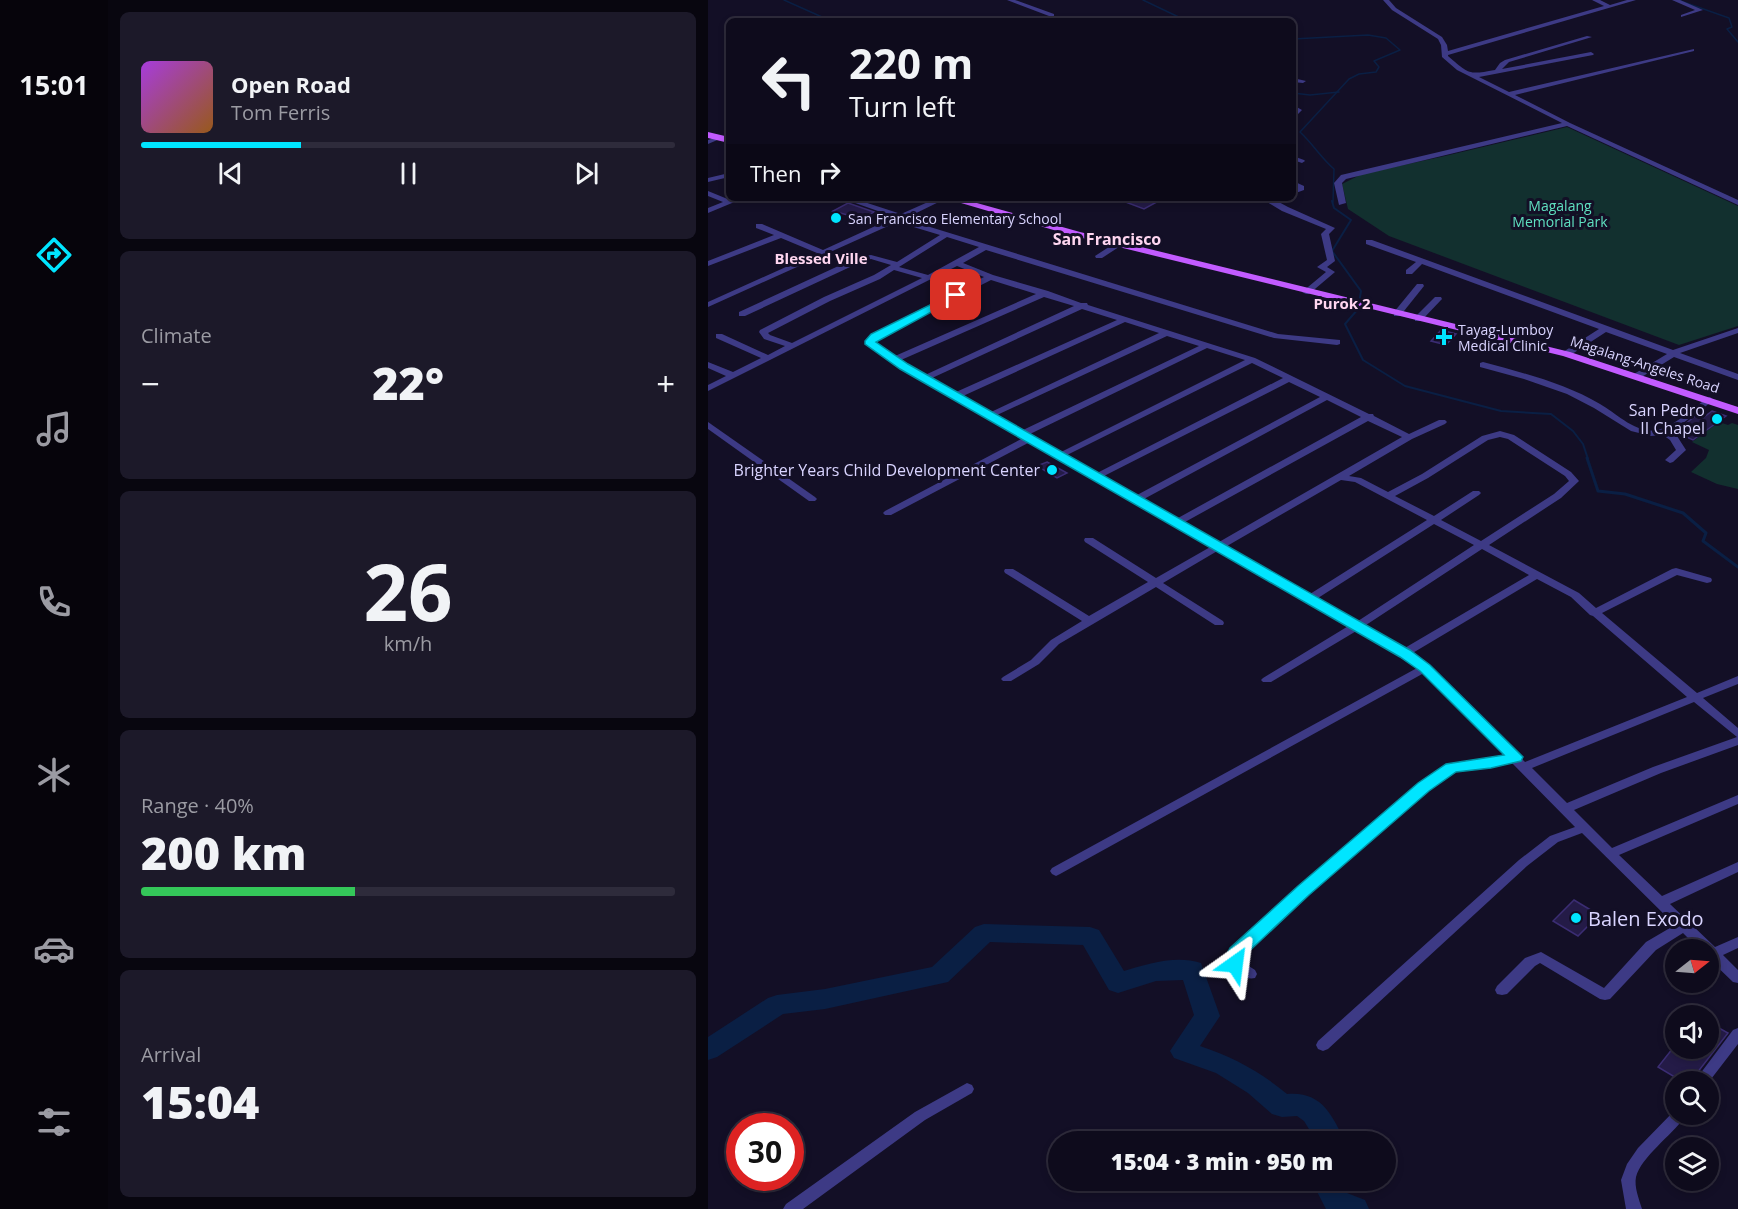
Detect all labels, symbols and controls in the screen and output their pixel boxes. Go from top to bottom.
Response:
text: 220 m [849,34,973,91]
icon: left [750,42,828,120]
text: 15:01 [19,66,89,103]
text: Open Road [231,69,351,99]
text: Turn left [849,88,956,125]
text: Tom Ferris [231,99,330,126]
icon: right [813,156,846,189]
icon: previous [214,157,247,190]
icon: pause [392,157,425,190]
icon: next [570,157,603,190]
text: Then [750,158,801,188]
park label: Magalang Memorial Park [1512,196,1608,231]
place label: San Francisco Elementary School [848,209,1062,228]
marker: San Francisco Elementary School [829,211,843,225]
district label: San Francisco [1053,228,1161,250]
icon: directions [33,234,75,276]
district label: Blessed Ville [774,248,868,268]
pin [930,269,981,320]
icon: arrive [939,278,972,311]
district label: Purok 2 [1313,293,1371,313]
place label: Tayag-Lumboy Medical Clinic [1458,320,1554,355]
text: Climate [141,322,212,349]
marker: Tayag-Lumboy Medical Clinic [1435,328,1453,346]
street label: Magalang-Angeles Road [1568,331,1722,397]
text: 22° [372,352,444,413]
text: − [141,361,160,406]
text: + [656,361,675,406]
place label: San Pedro II Chapel [1629,399,1705,439]
icon: music [33,408,75,450]
marker: San Pedro II Chapel [1710,412,1724,426]
place label: Brighter Years Child Development Center [734,459,1040,481]
marker: Brighter Years Child Development Center [1045,463,1059,477]
text: 26 [363,538,453,644]
icon: phone [33,581,75,623]
text: km/h [384,630,432,657]
icon: climate [33,754,75,796]
text: Range · 40% [141,792,254,819]
text: 200 km [141,822,306,883]
place label: Balen Exodo [1588,905,1704,932]
marker: Balen Exodo [1569,911,1583,925]
icon: car [33,928,75,970]
position arrow [1203,932,1267,996]
north arrow [1665,939,1719,993]
map controls [1665,939,1719,1191]
button: sound [1665,1005,1719,1059]
text: Arrival [141,1041,201,1068]
text: 15:04 [141,1071,259,1132]
button: search [1665,1071,1719,1125]
icon: filters [33,1101,75,1143]
speed limit sign: 30 [726,1113,804,1191]
button: layers [1665,1137,1719,1191]
text: 15:04 · 3 min · 950 m [1111,1146,1333,1176]

